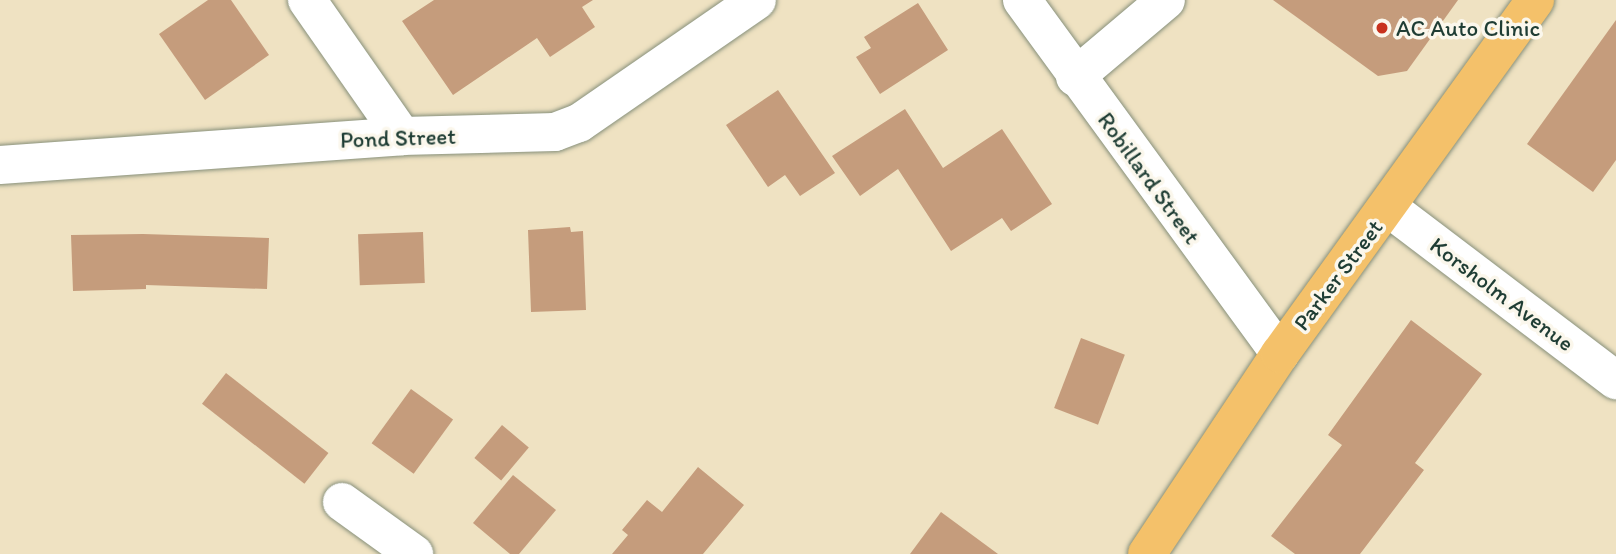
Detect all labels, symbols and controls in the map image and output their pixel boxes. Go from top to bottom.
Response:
place label: AC Auto Clinic [1396,14,1539,42]
marker: AC Auto Clinic [1374,20,1390,36]
street label: Robillard Street [1092,107,1206,249]
street label: Pond Street [340,122,456,154]
street label: Parker Street [1287,214,1389,336]
street label: Korsholm Avenue [1425,231,1579,357]

